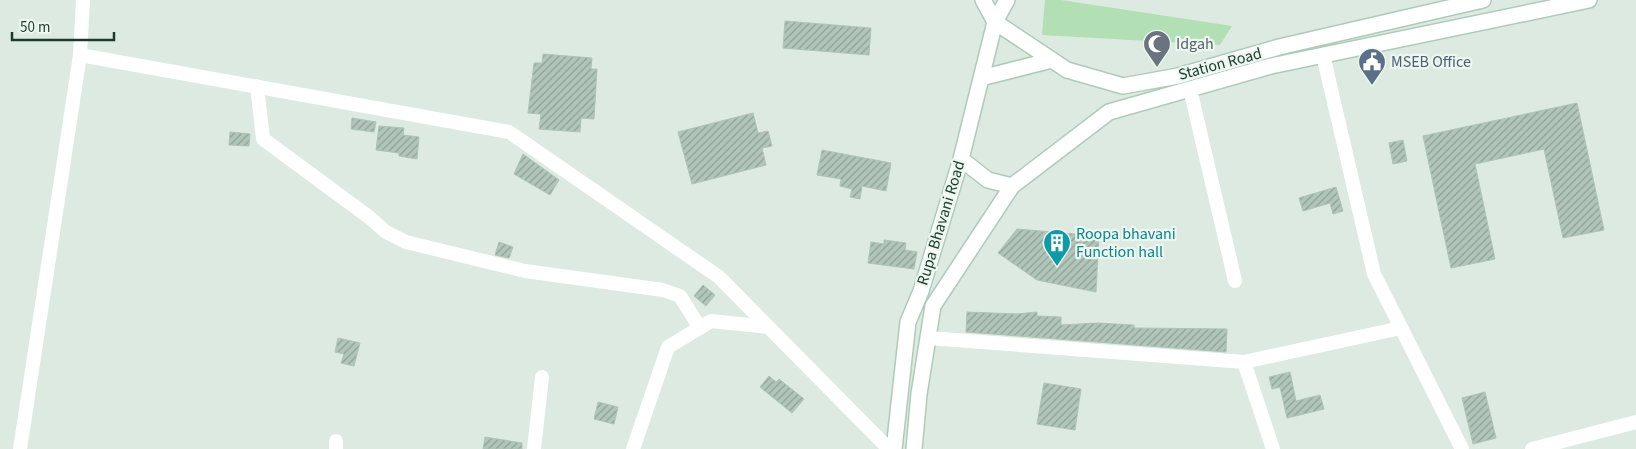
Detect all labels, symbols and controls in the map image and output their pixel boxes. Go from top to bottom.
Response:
scale bar [12,10,115,42]
text: 50 m [20,17,50,38]
mosque icon: Idgah [1142,29,1172,68]
place label: Idgah [1176,33,1214,55]
street label: Station Road [1176,42,1264,86]
public building icon: MSEB Office [1357,47,1387,86]
place label: MSEB Office [1391,51,1471,73]
street label: Rupa Bhavani Road [912,158,970,288]
place label: Roopa bhavani Function hall [1076,223,1176,263]
building icon: Roopa bhavani Function hall [1042,228,1072,267]

